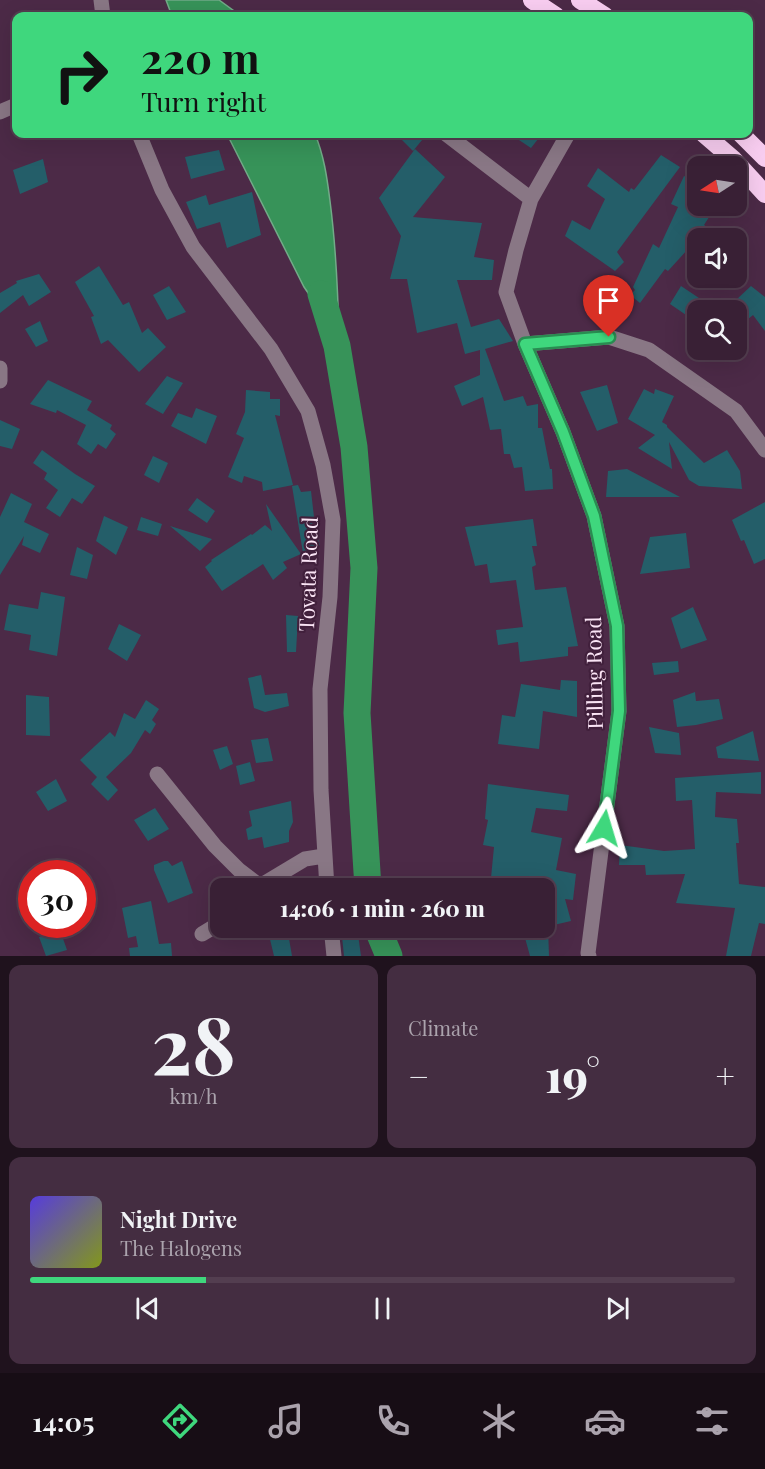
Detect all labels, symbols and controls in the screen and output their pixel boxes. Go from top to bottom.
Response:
text: 220 m [141,29,260,85]
icon: right [42,36,120,114]
text: Turn right [141,83,266,119]
north arrow [687,156,747,216]
map controls [687,156,747,360]
button: sound [687,228,747,288]
pin [583,275,634,337]
icon: arrive [592,284,625,317]
button: search [687,300,747,360]
street label: Tovata Road [291,516,323,632]
street label: Pilling Road [578,616,608,730]
position arrow [572,796,636,860]
speed limit sign: 30 [18,860,96,938]
text: 14:06 · 1 min · 260 m [280,893,485,923]
text: 28 [151,991,236,1095]
text: Climate [408,1014,478,1041]
text: 19° [545,1044,600,1104]
text: − [408,1053,429,1097]
text: + [716,1053,735,1097]
text: km/h [170,1082,217,1109]
text: Night Drive [120,1204,237,1234]
text: The Halogens [120,1234,242,1261]
icon: previous [131,1292,164,1325]
icon: pause [366,1292,399,1325]
icon: next [601,1292,634,1325]
icon: directions [159,1400,201,1442]
icon: music [265,1400,307,1442]
icon: phone [372,1400,414,1442]
icon: climate [478,1400,520,1442]
icon: car [584,1400,626,1442]
icon: filters [691,1400,733,1442]
text: 14:05 [32,1403,94,1439]

